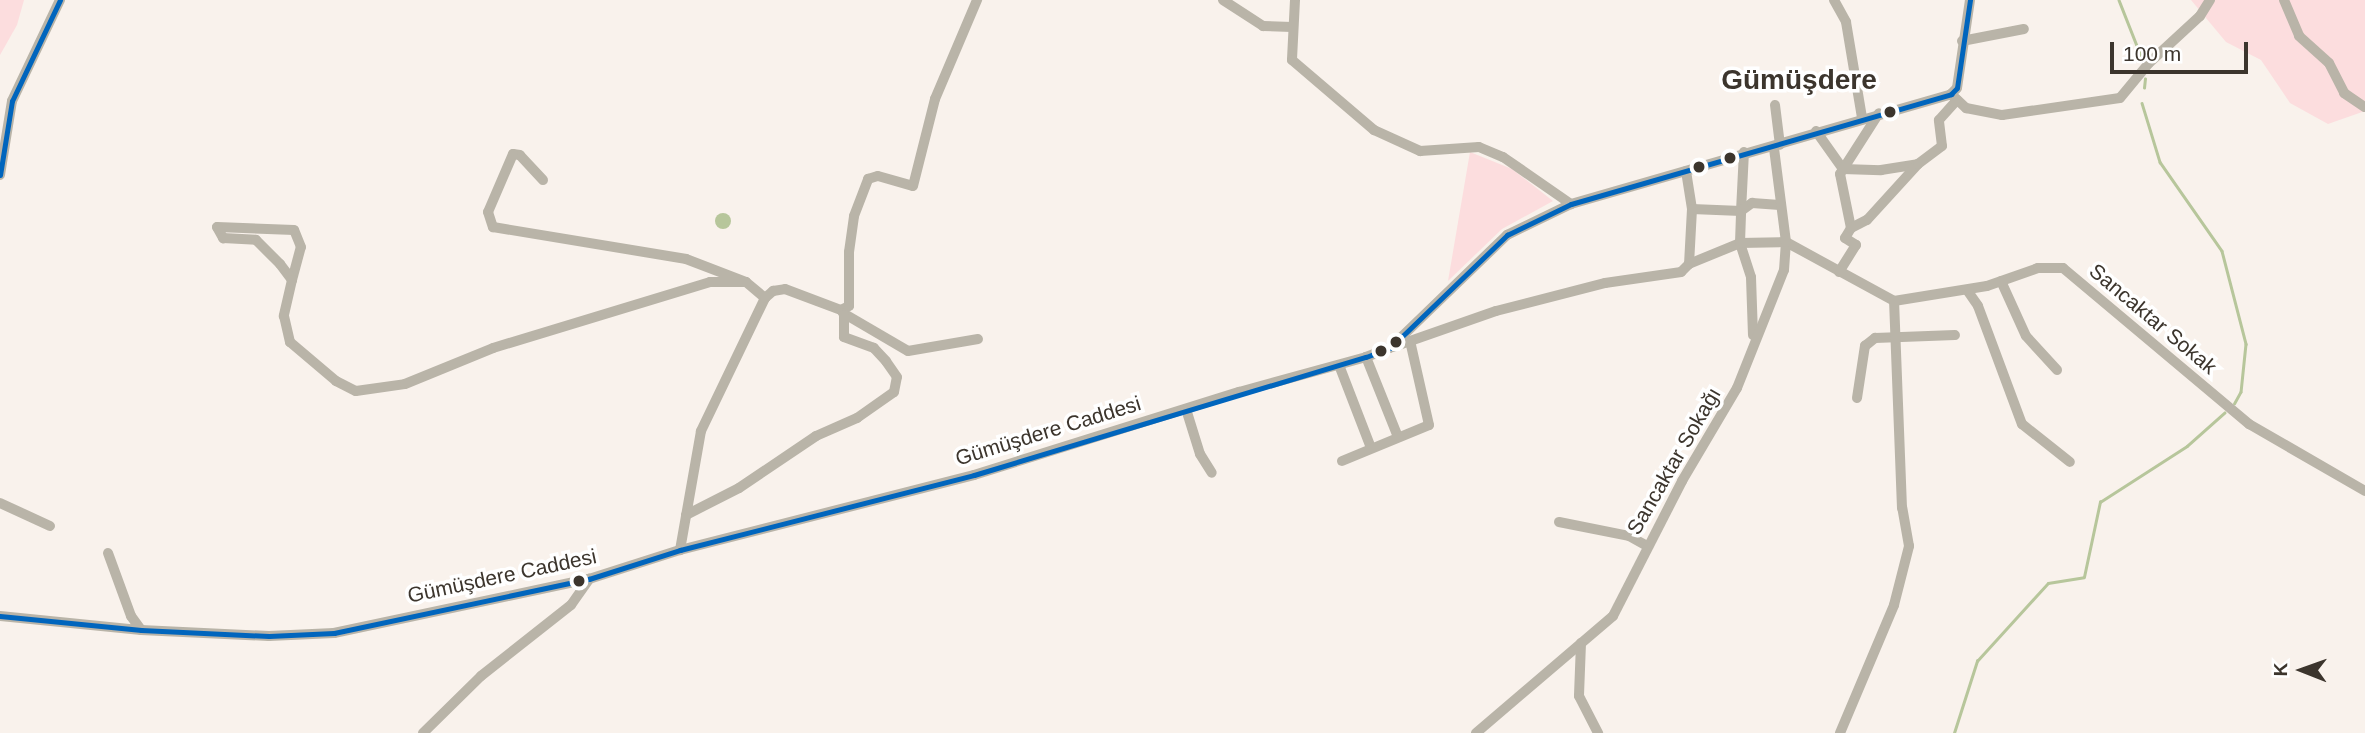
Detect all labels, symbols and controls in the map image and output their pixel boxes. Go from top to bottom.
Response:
scale bar [2113,28,2251,72]
text: 100 m [2123,42,2181,65]
district label: Gümüşdere [1721,63,1877,97]
unlabelled marker [1883,105,1897,119]
unlabelled marker [1723,151,1737,165]
unlabelled marker [1692,160,1706,174]
street label: Sancaktar Sokak [2084,258,2222,380]
unlabelled marker [1389,335,1403,349]
unlabelled marker [1374,344,1388,358]
street label: Sancaktar Sokağı [1622,383,1726,539]
street label: Gümüşdere Caddesi [952,391,1144,471]
street label: Gümüşdere Caddesi [405,544,599,608]
unlabelled marker [572,574,586,588]
north arrow [2267,635,2337,705]
text: K [2270,663,2291,677]

